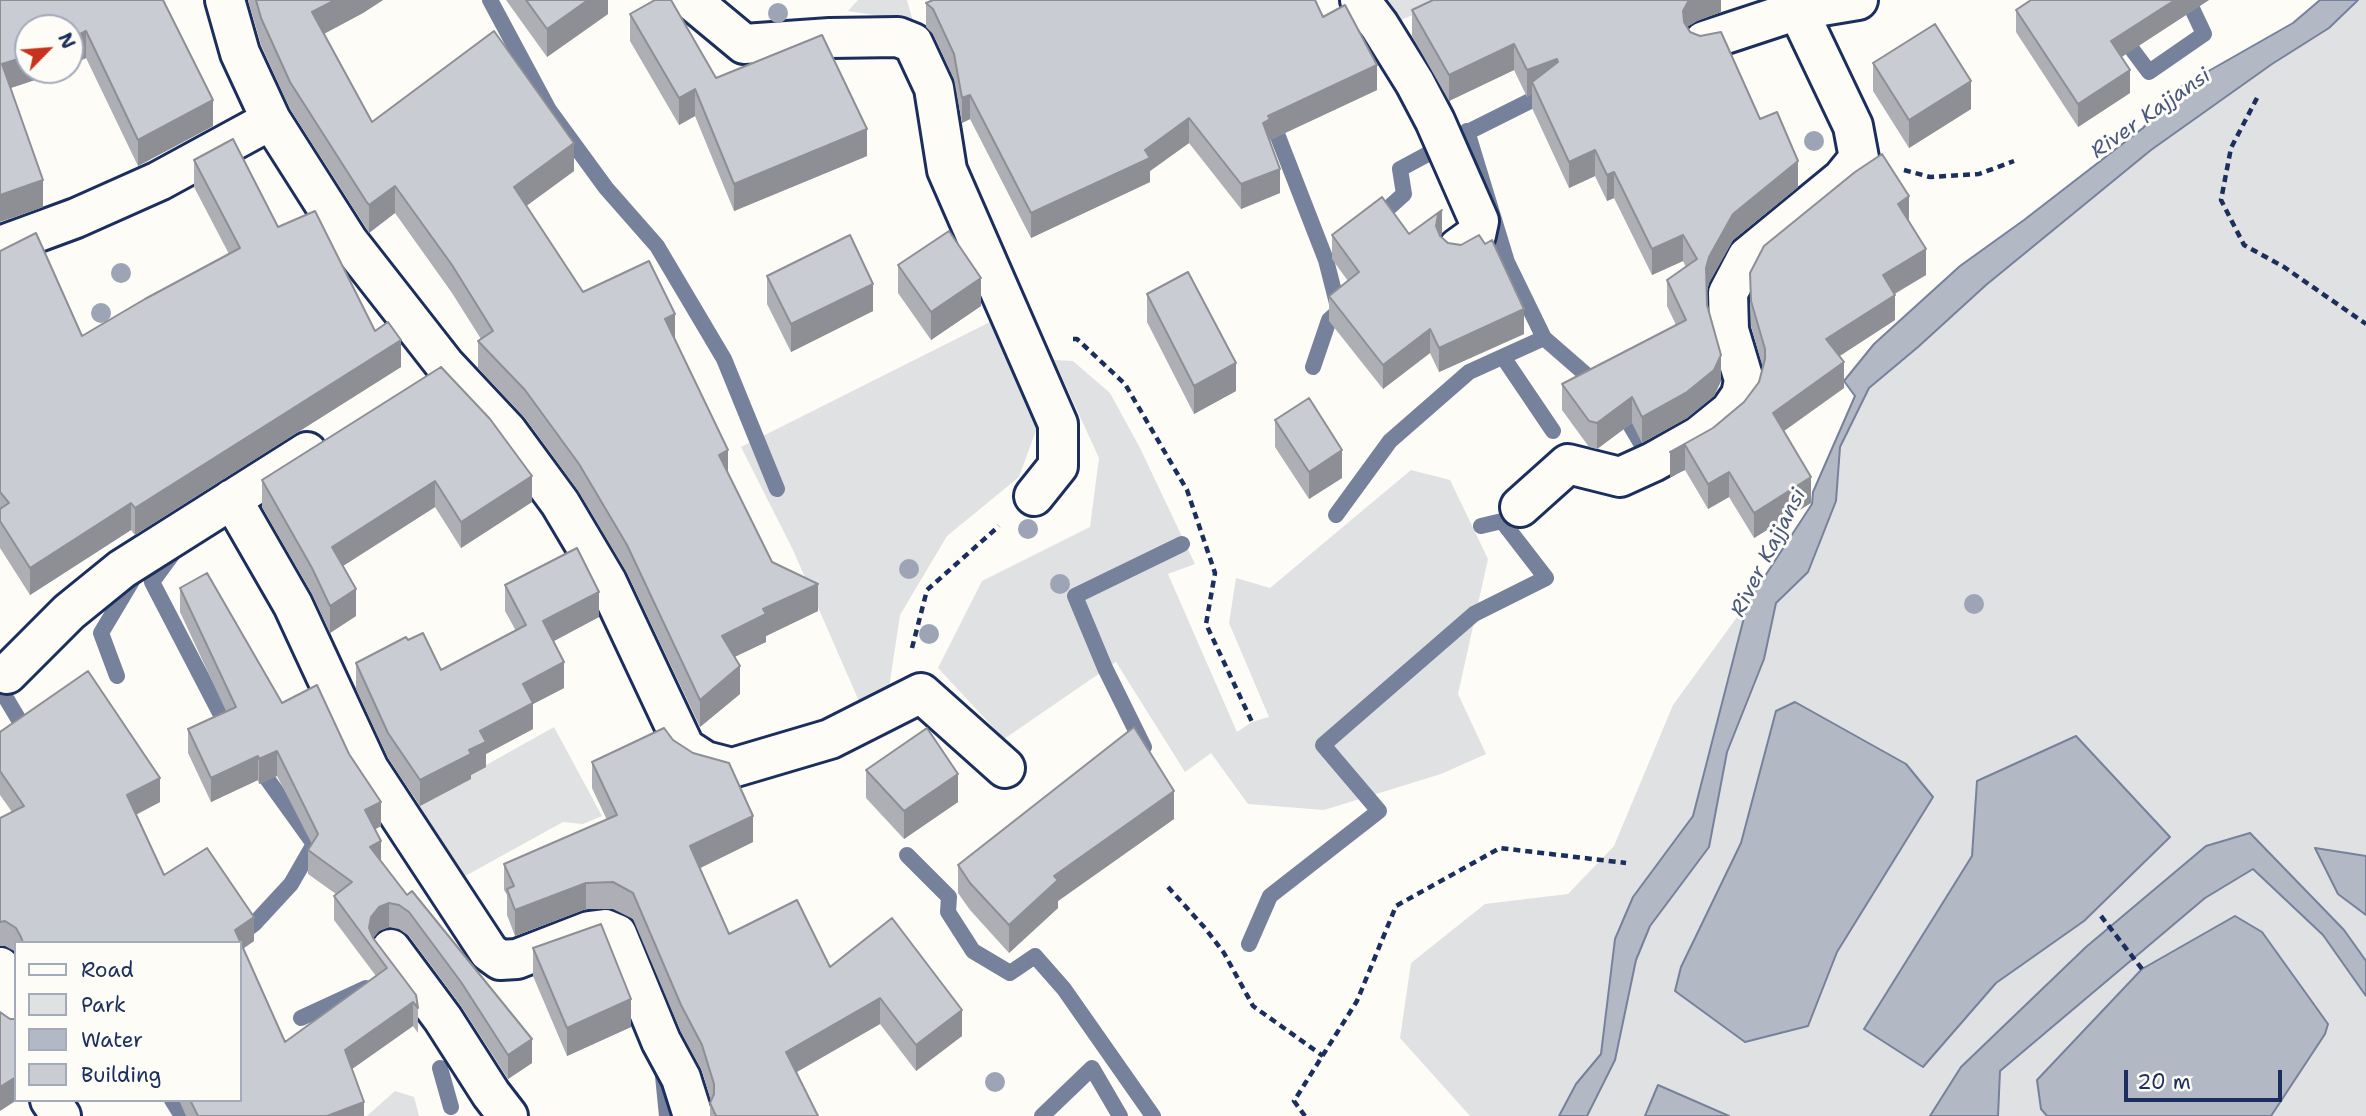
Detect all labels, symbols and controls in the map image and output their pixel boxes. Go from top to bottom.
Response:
north arrow [14,14,84,84]
text: N [52,29,81,53]
water label: River Kajjansi [2086,63,2216,165]
water label: River Kajjansi [1726,485,1812,621]
legend [14,941,242,1102]
text: Road [81,956,134,984]
text: Park [81,991,126,1019]
text: Water [81,1026,143,1054]
scale bar [2128,1056,2286,1100]
text: Building [81,1061,161,1089]
text: 20 m [2137,1068,2191,1096]

